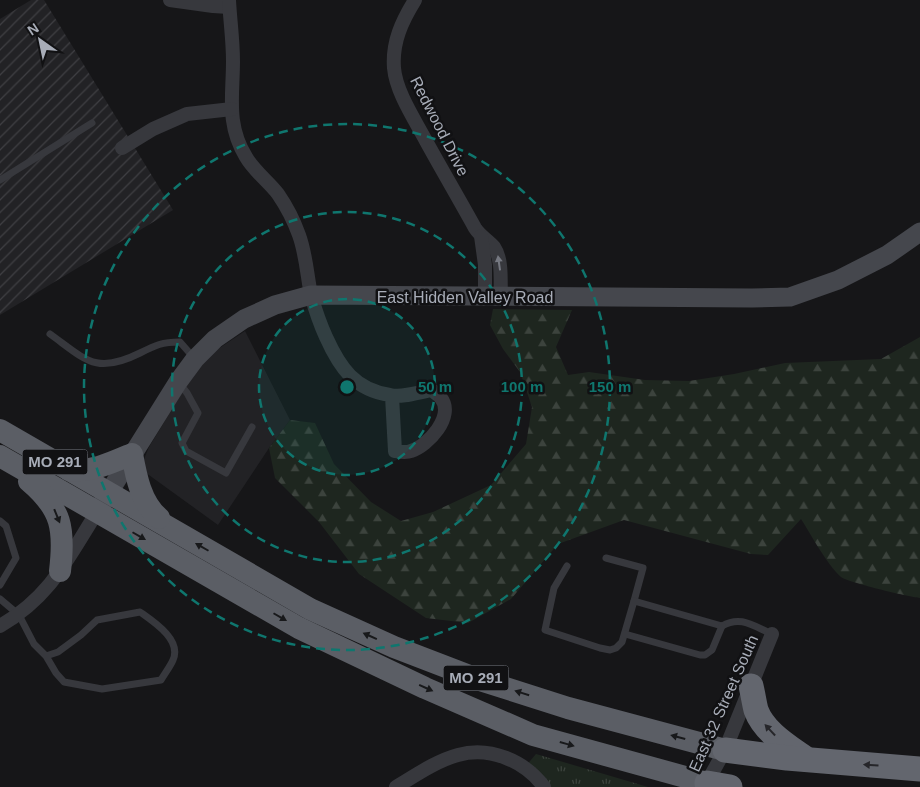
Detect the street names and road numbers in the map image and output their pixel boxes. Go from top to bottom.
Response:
street label: Redwood Drive [407,74,472,179]
street label: East Hidden Valley Road [377,289,553,306]
road number: MO 291 [22,450,88,474]
street label: East 32 Street South [686,632,761,774]
road number: MO 291 [444,666,508,690]

